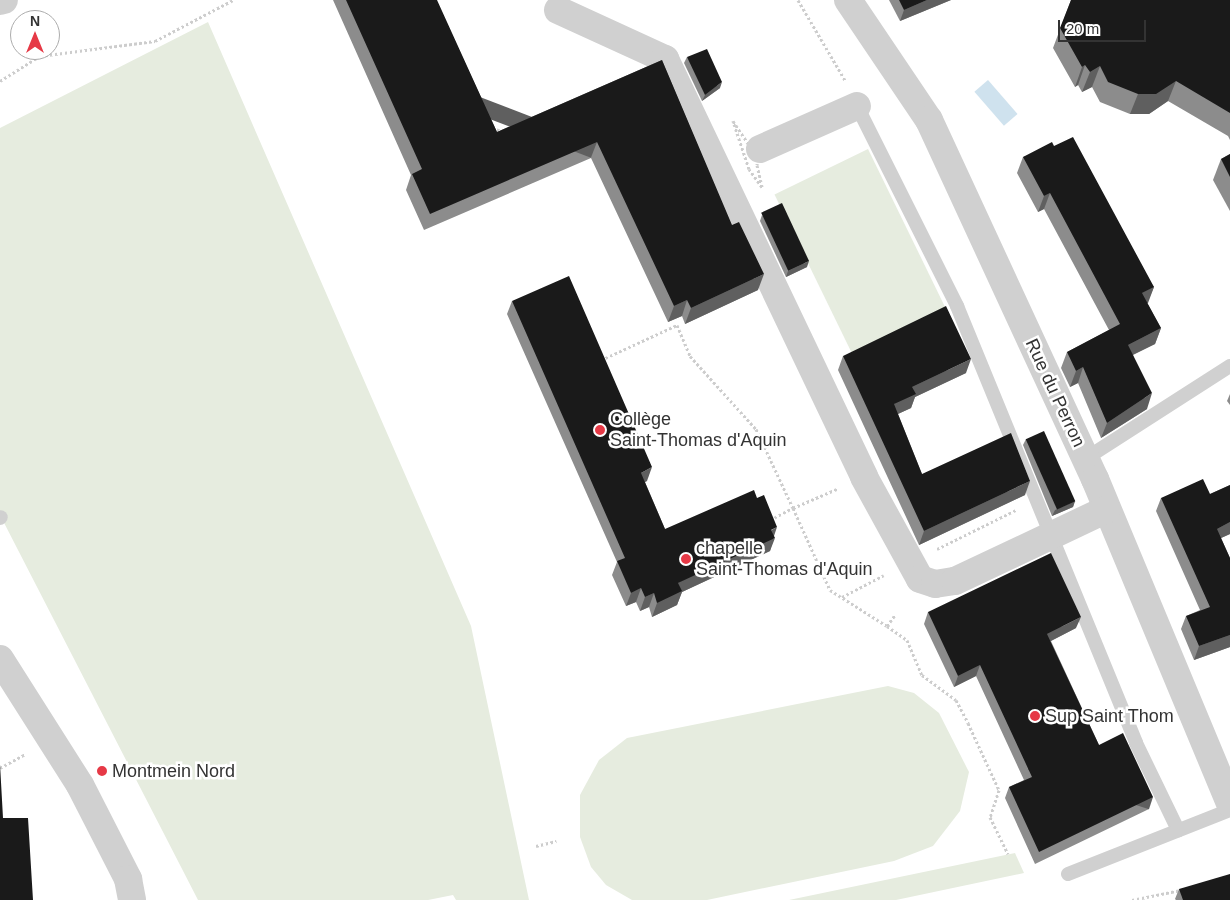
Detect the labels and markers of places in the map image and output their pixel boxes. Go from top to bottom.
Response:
place label: Collège Saint-Thomas d'Aquin [610,409,787,452]
marker: Collège Saint-Thomas d'Aquin [594,424,606,436]
place label: chapelle Saint-Thomas d'Aquin [696,538,873,580]
marker: chapelle Saint-Thomas d'Aquin [680,553,692,565]
place label: Sup Saint Thom [1045,705,1174,727]
marker: Sup Saint Thom [1029,710,1041,722]
place label: Montmein Nord [112,760,235,782]
marker: Montmein Nord [96,765,108,777]

